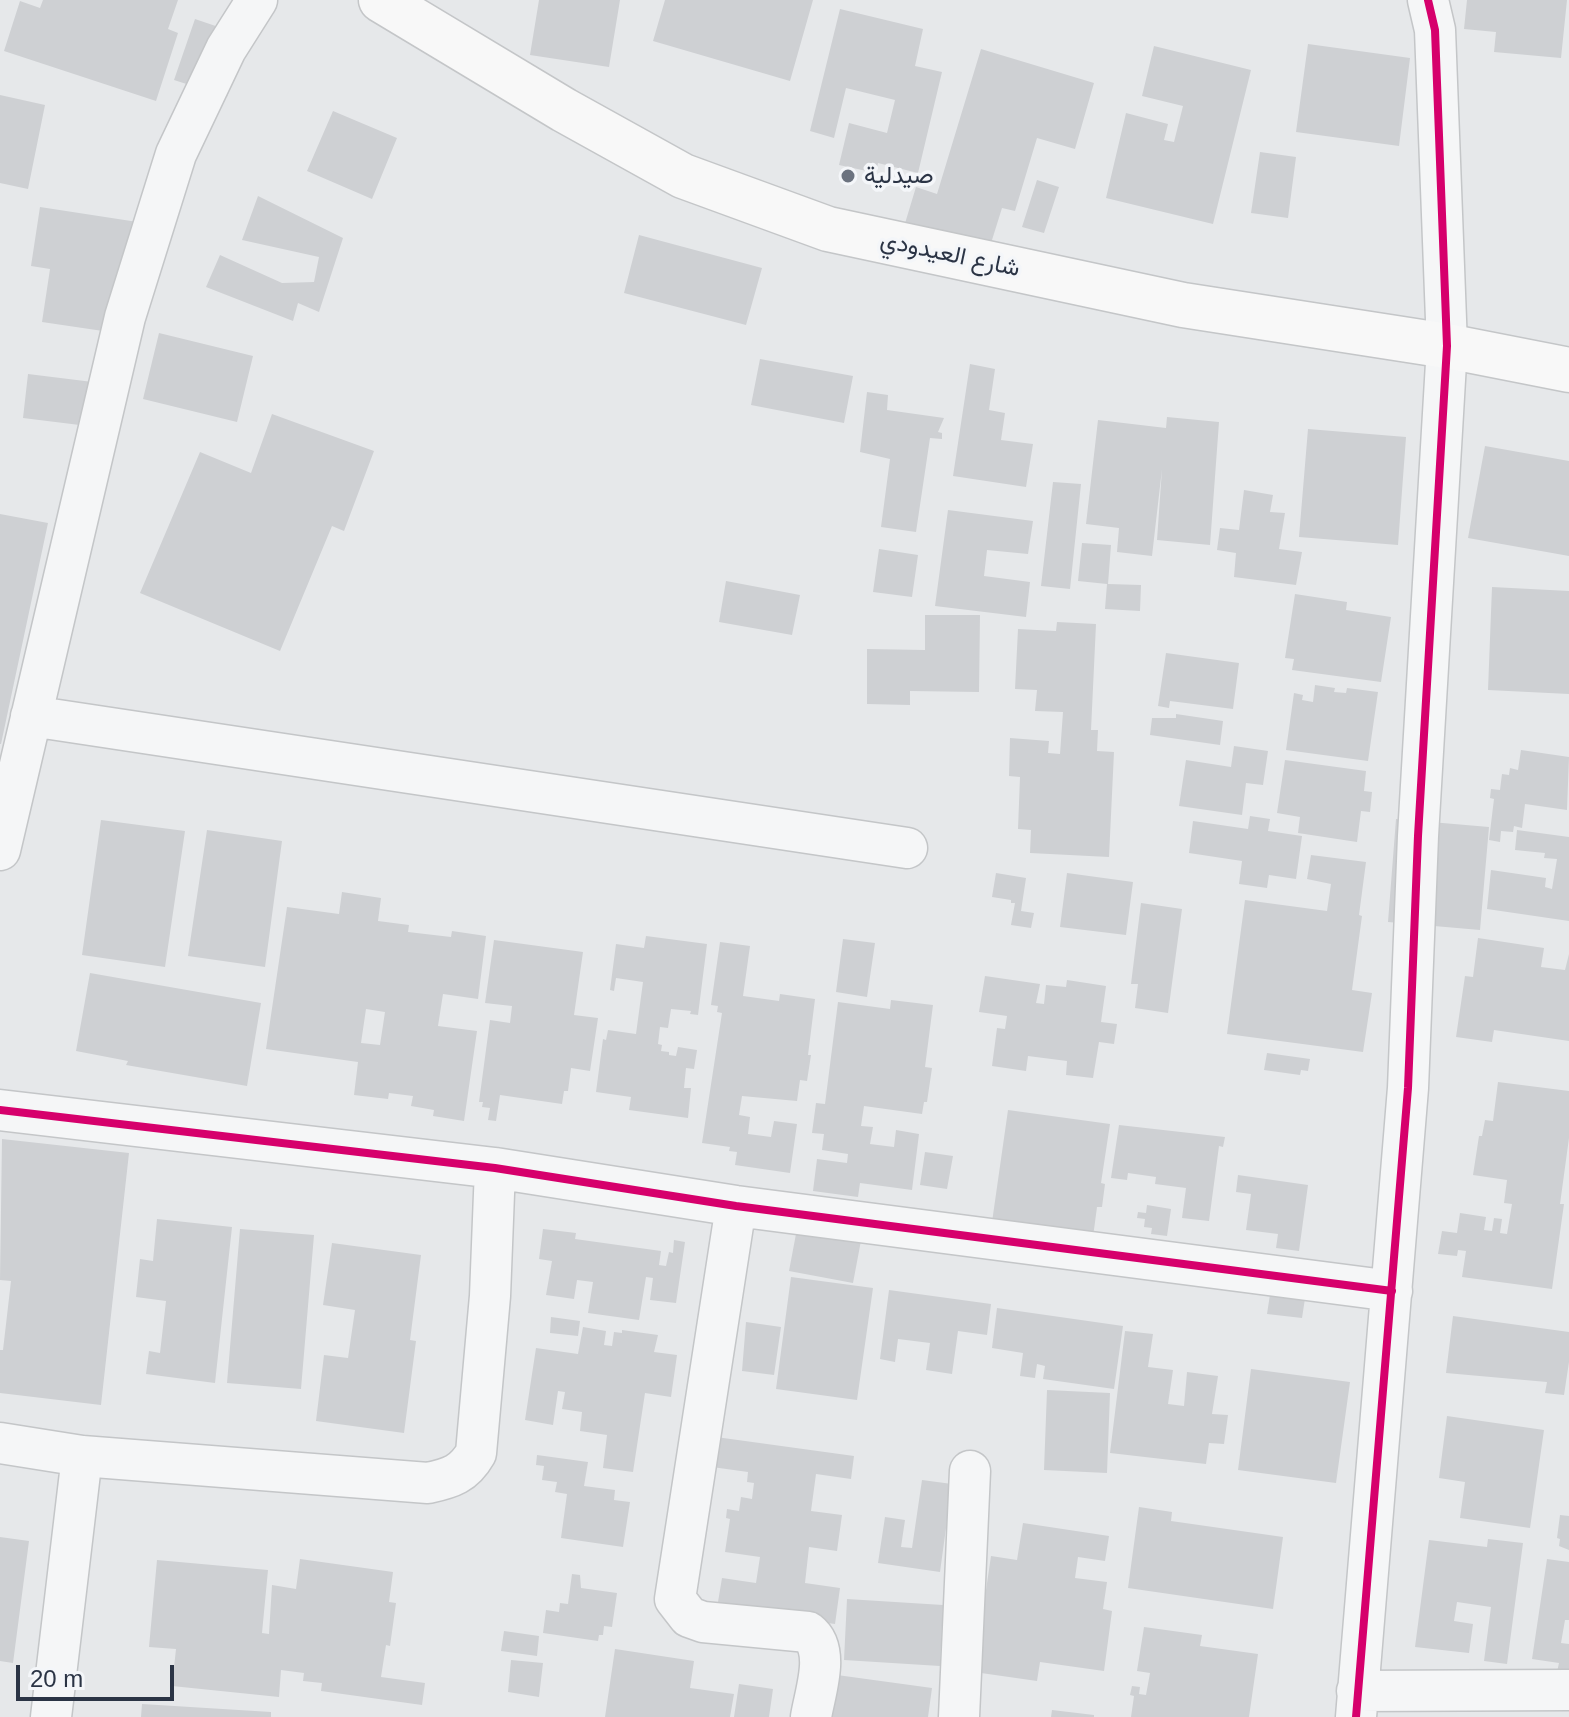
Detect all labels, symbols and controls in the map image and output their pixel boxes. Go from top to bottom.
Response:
place label: صيدلية [864,162,934,190]
marker: صيدلية [839,167,857,185]
street label: شارع العيدودي [878,226,1022,284]
scale bar [20,1649,178,1699]
text: 20 m [30,1665,83,1692]

